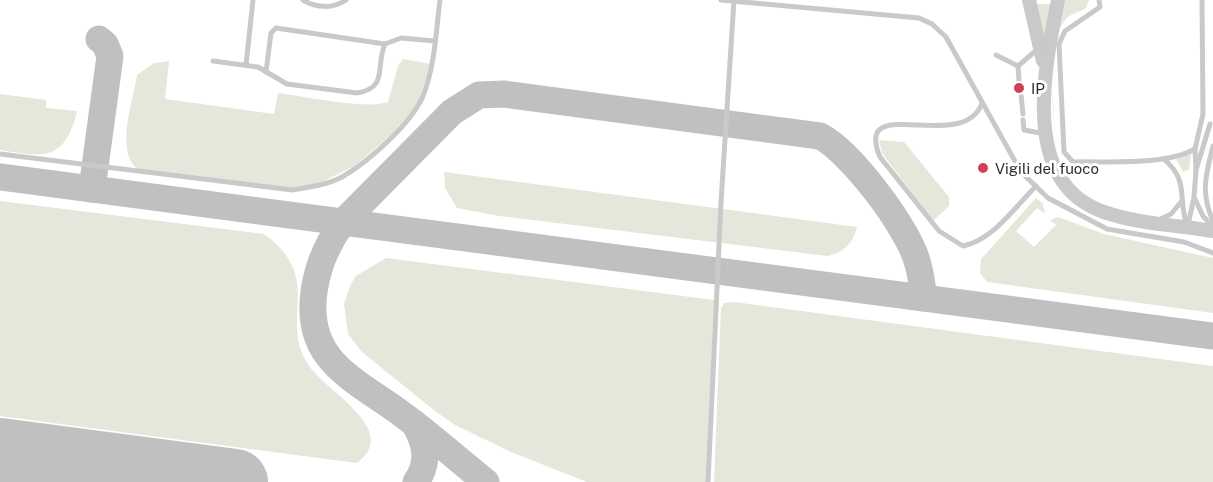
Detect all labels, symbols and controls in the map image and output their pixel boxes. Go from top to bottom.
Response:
place label: IP [1031,80,1045,97]
marker: IP [1012,81,1026,95]
place label: Vigili del fuoco [995,160,1099,177]
marker: Vigili del fuoco [976,161,990,175]

